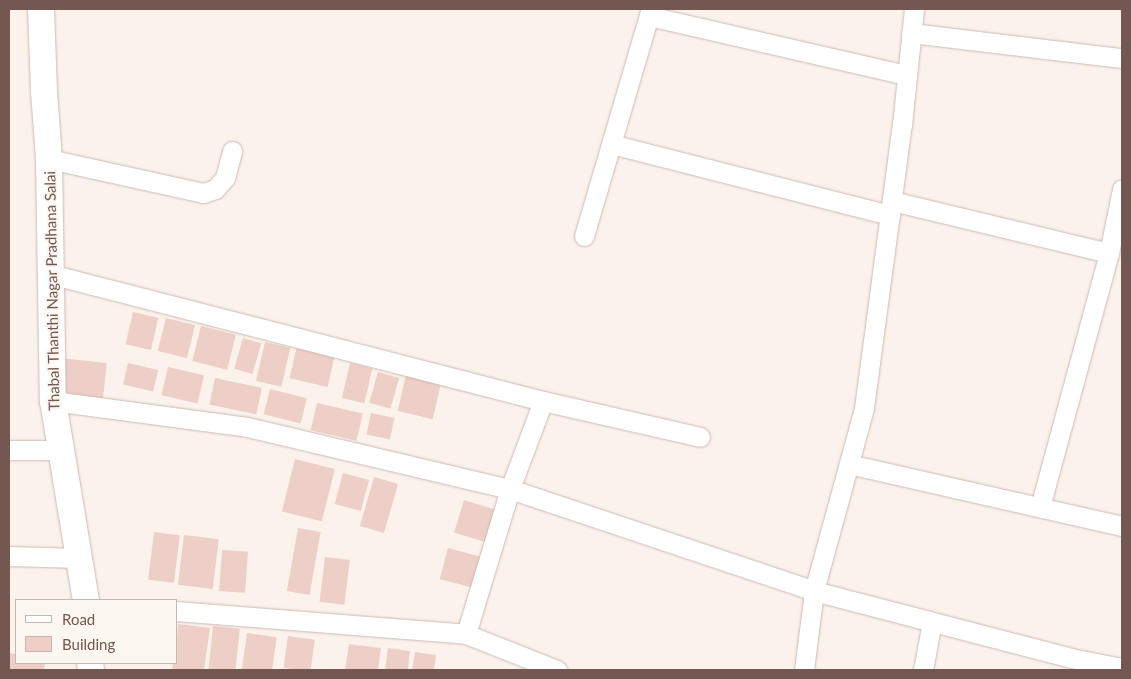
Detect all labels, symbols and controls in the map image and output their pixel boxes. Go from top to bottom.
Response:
street label: Thabal Thanthi Nagar Pradhana Salai [41,171,63,411]
legend [15,599,178,664]
text: Road [62,610,95,628]
text: Building [62,635,115,653]

